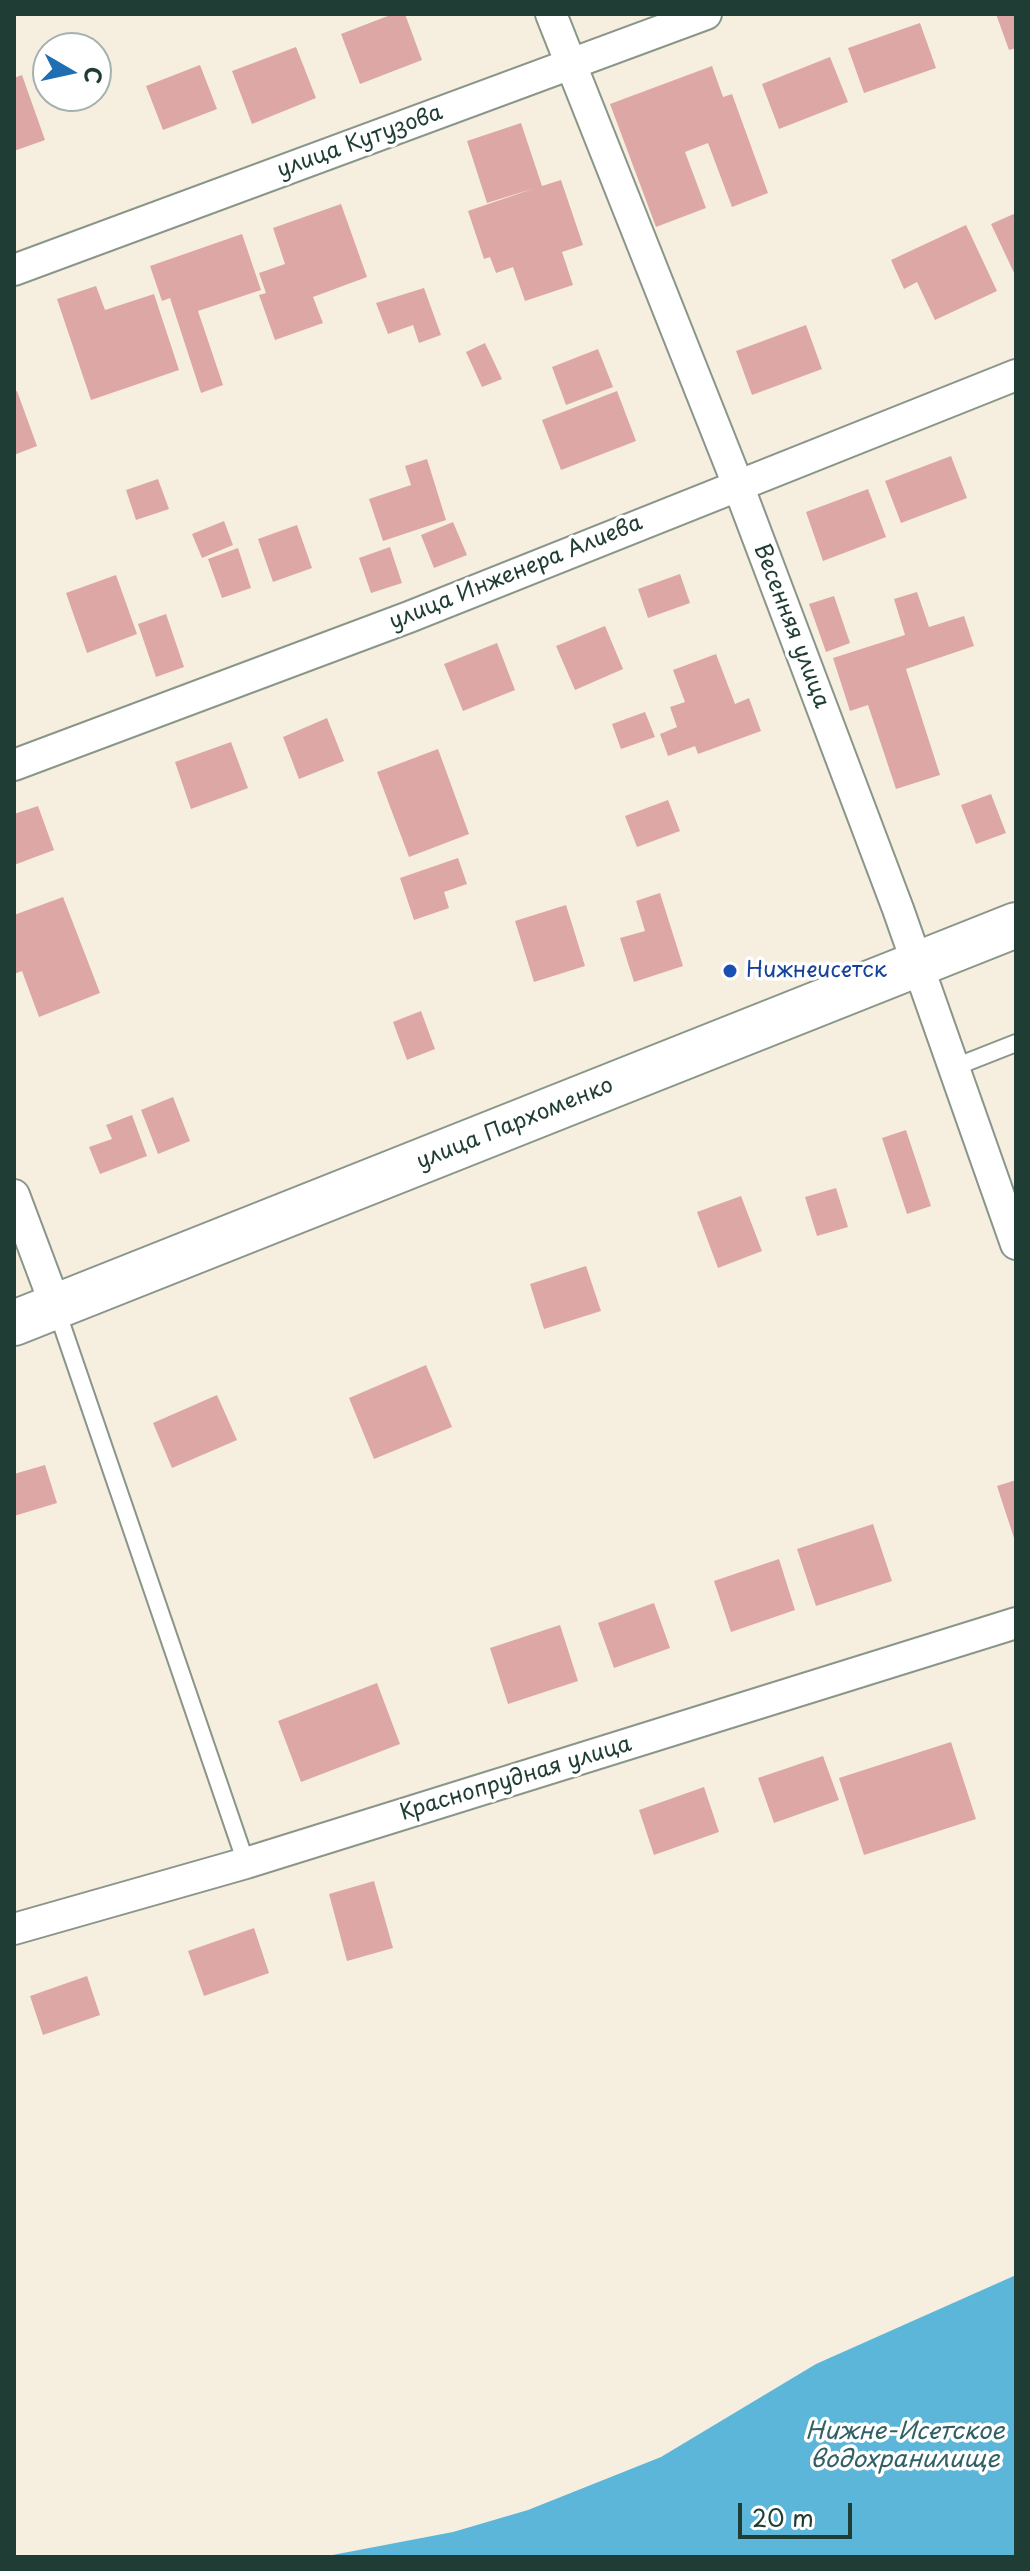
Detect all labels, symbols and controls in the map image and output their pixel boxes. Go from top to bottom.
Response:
north arrow [32,32,112,112]
text: С [77,65,112,86]
street label: улица Кутузова [274,100,446,184]
street label: улица Инженера Алиева [386,510,646,636]
street label: Весенняя улица [748,540,834,712]
place label: Нижнеисетск [746,958,887,984]
marker: Нижнеисетск [721,962,739,980]
street label: улица Пархоменко [413,1072,617,1176]
street label: Краснопрудная улица [397,1731,635,1827]
water label: Нижне-Исетское водохранилище [805,2418,1005,2474]
scale bar [742,2487,856,2537]
text: 20 m [752,2499,814,2535]

